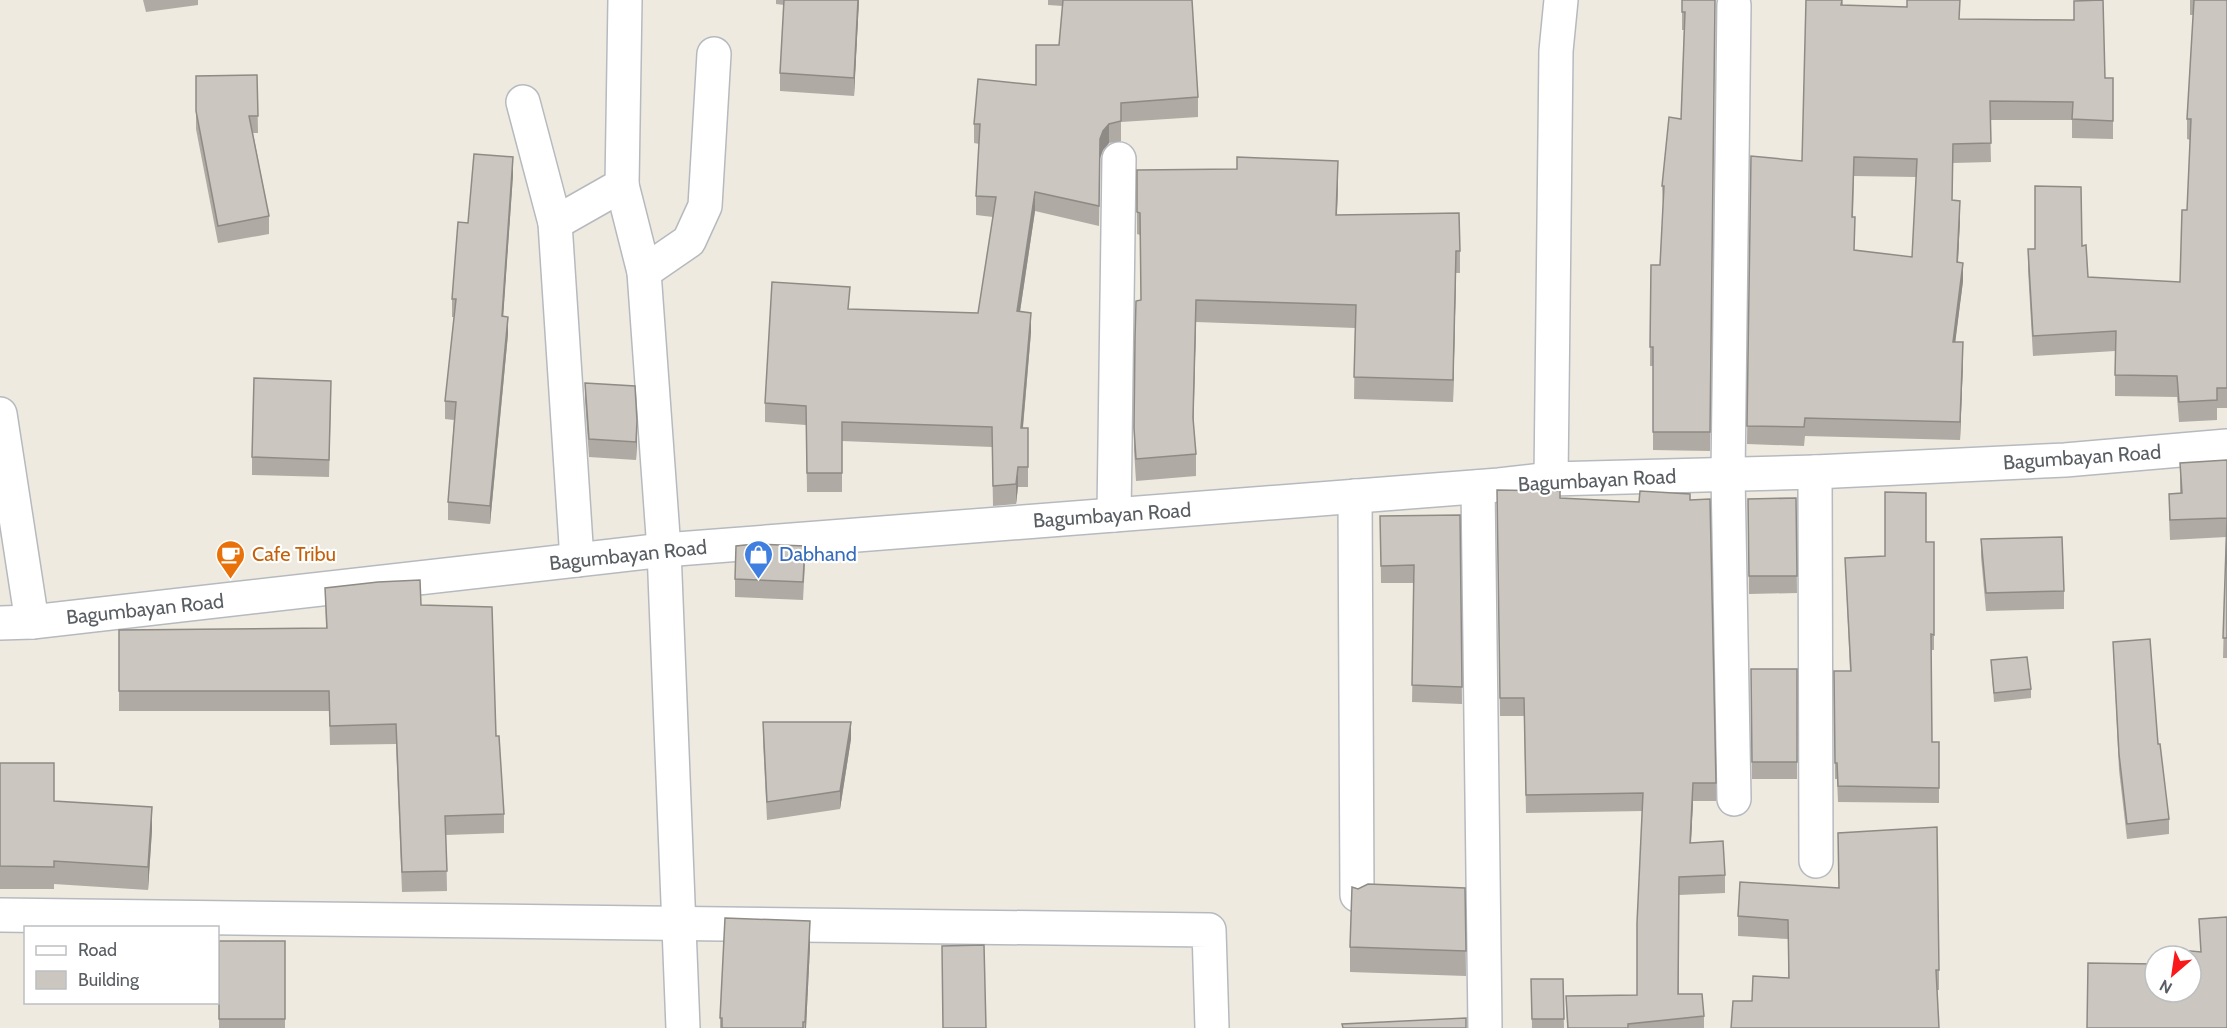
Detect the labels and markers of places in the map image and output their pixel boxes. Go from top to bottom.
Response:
cafe icon: Cafe Tribu [215,538,247,580]
shop icon: Dabhand [742,538,774,580]
place label: Cafe Tribu [252,542,336,566]
place label: Dabhand [779,542,857,566]

